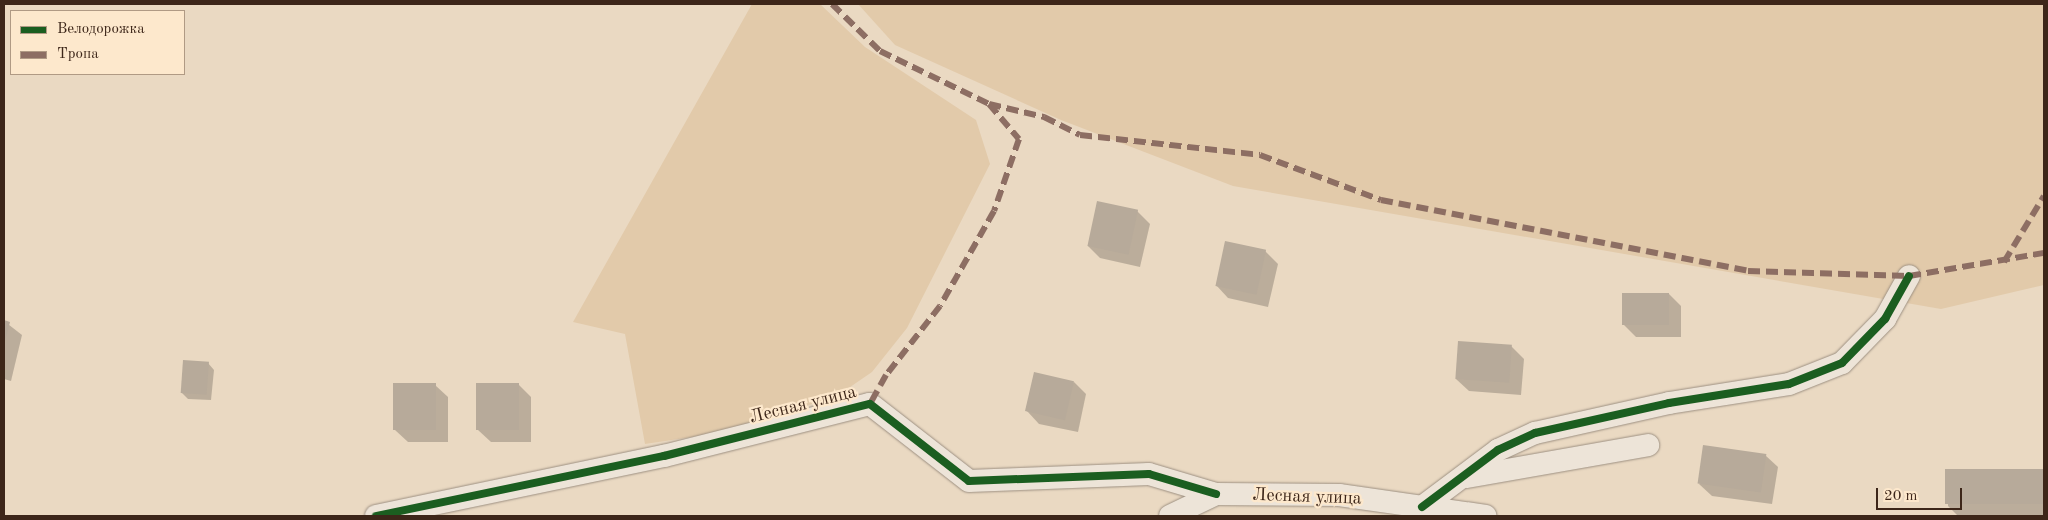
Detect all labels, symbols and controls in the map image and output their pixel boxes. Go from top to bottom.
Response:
legend [10,10,185,75]
text: Велодорожка [57,22,145,37]
text: Тропа [57,47,99,62]
street label: Лесная улица [747,381,859,429]
scale bar [1878,478,1964,510]
street label: Лесная улица [1252,484,1362,510]
text: 20 m [1884,489,1918,504]

